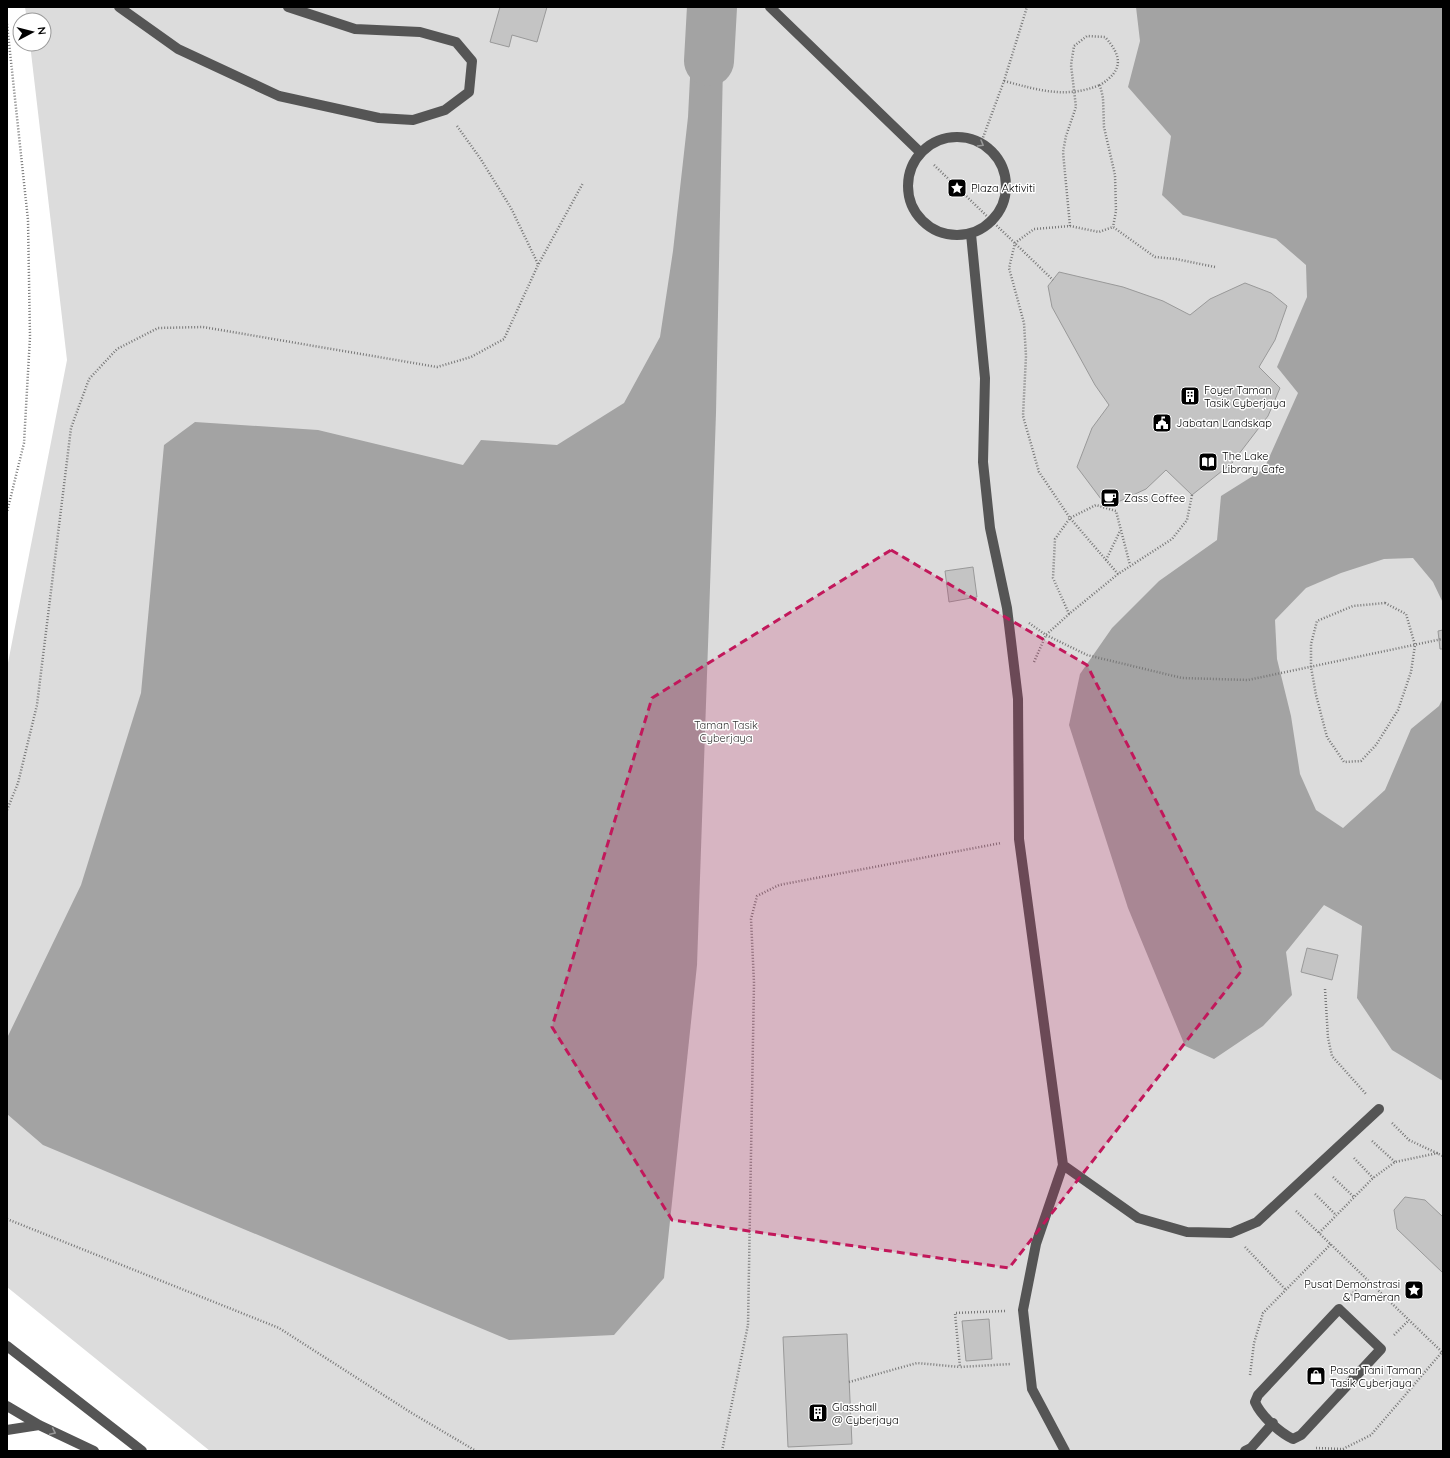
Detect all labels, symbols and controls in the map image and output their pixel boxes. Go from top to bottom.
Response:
north arrow [12,12,52,52]
text: N [34,26,49,36]
one-way arrow [977,139,984,147]
place icon: Plaza Aktiviti [946,177,968,199]
place label: Plaza Aktiviti [971,181,1035,195]
place label: Foyer Taman Tasik Cyberjaya [1204,383,1286,410]
building icon: Foyer Taman Tasik Cyberjaya [1179,385,1201,407]
public building icon: Jabatan Landskap [1151,412,1173,434]
place label: Jabatan Landskap [1176,416,1272,430]
place label: The Lake Library Cafe [1222,449,1285,476]
library icon: The Lake Library Cafe [1197,451,1219,473]
cafe icon: Zass Coffee [1099,487,1121,509]
place label: Zass Coffee [1124,491,1185,505]
park label: Taman Tasik Cyberjaya [694,718,758,745]
place label: Pusat Demonstrasi & Pameran [1304,1277,1400,1304]
place icon: Pusat Demonstrasi & Pameran [1403,1279,1425,1301]
place label: Pasar Tani Taman Tasik Cyberjaya [1330,1363,1422,1390]
shop icon: Pasar Tani Taman Tasik Cyberjaya [1305,1365,1327,1387]
place label: Glasshall @ Cyberjaya [832,1400,899,1427]
building icon: Glasshall @ Cyberjaya [807,1402,829,1424]
one-way arrow [49,1427,57,1435]

